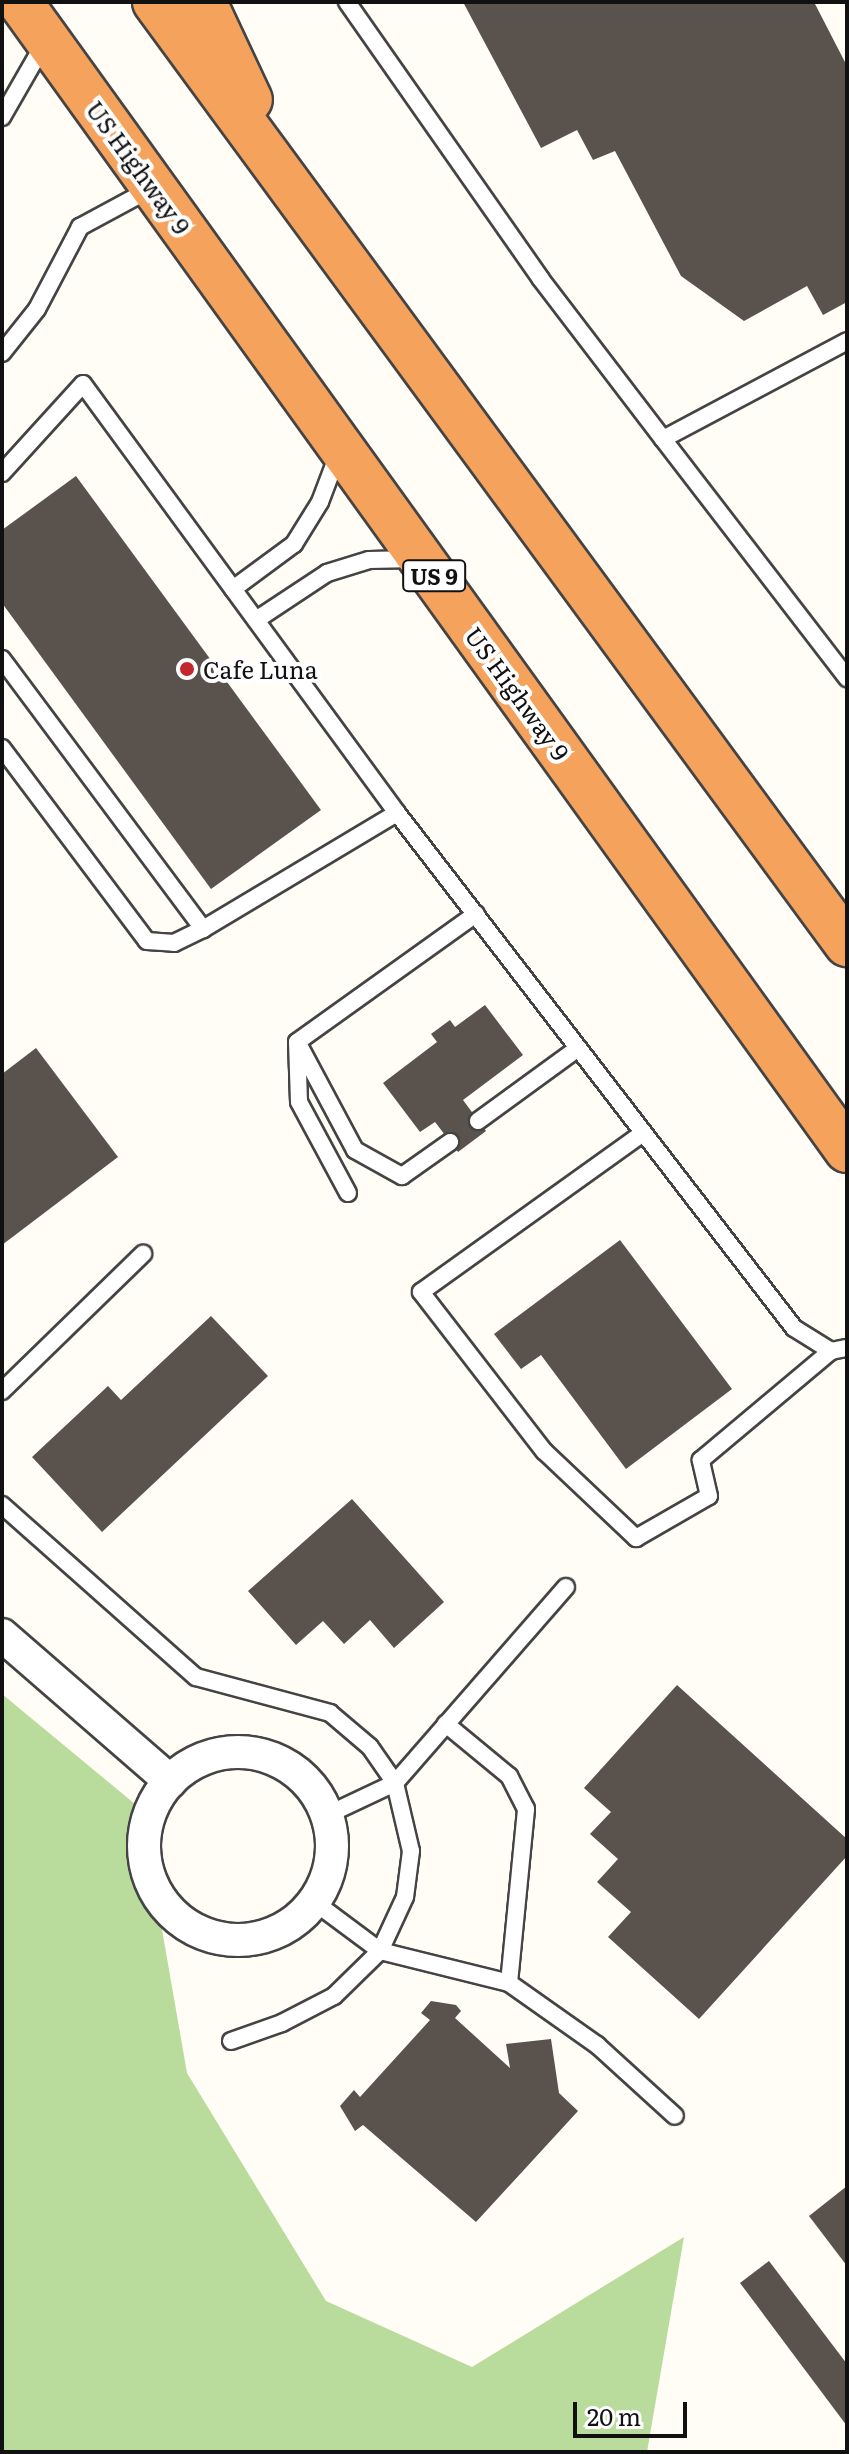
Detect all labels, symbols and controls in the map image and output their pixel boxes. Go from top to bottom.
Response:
street label: US Highway 9 [81,95,197,239]
road number: US 9 [402,558,466,594]
street label: US Highway 9 [460,621,576,765]
place label: Cafe Luna [203,655,318,683]
marker: Cafe Luna [178,660,196,678]
scale bar [577,2386,691,2436]
text: 20 m [587,2398,641,2433]

